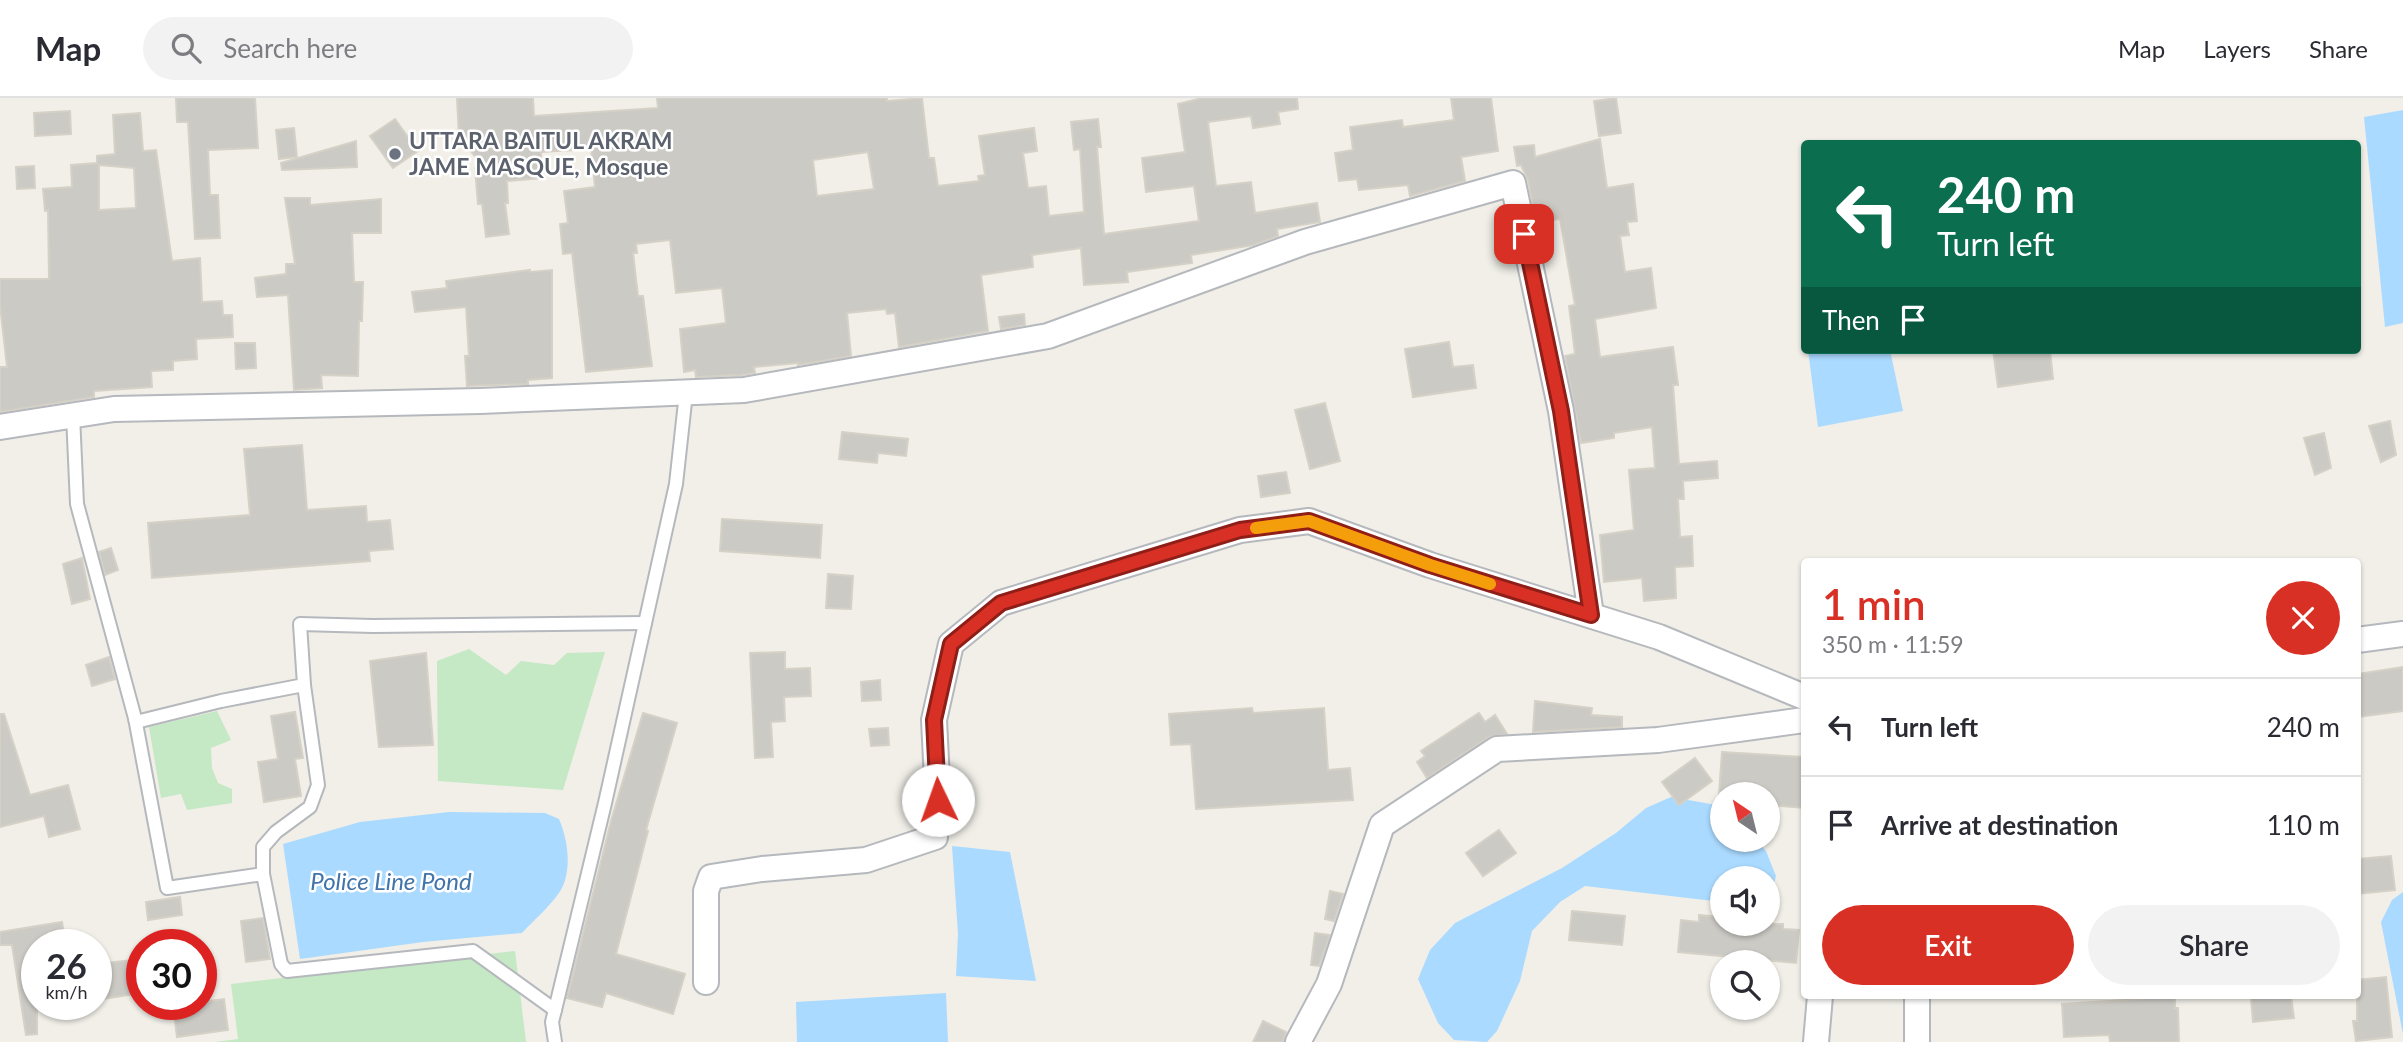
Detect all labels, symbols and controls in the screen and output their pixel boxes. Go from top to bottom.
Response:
search box [143,17,633,80]
text: Map [35,28,101,68]
icon: search [167,29,205,67]
text: Search here [223,32,357,64]
text: Map [2118,34,2165,63]
text: Layers [2203,34,2271,63]
text: Share [2309,34,2368,63]
place label: UTTARA BAITUL AKRAM JAME MASQUE, Mosque [409,126,672,180]
marker: UTTARA BAITUL AKRAM JAME MASQUE, Mosque [387,146,403,162]
text: 240 m [1937,165,2075,223]
icon: left [1822,168,1913,259]
pin [1494,204,1554,264]
icon: arrive [1505,215,1543,253]
text: Turn left [1937,224,2054,263]
icon: arrive [1894,301,1932,339]
text: Then [1822,304,1880,336]
text: 1 min [1822,579,1926,629]
button: close [2266,581,2340,655]
text: 350 m · 11:59 [1822,630,1964,658]
icon: left [1822,708,1860,746]
text: Turn left [1881,711,1978,743]
text: 240 m [2267,711,2340,743]
position arrow [901,763,975,837]
north arrow [1710,782,1780,852]
map controls [1710,782,1780,1020]
icon: arrive [1822,806,1860,844]
text: Arrive at destination [1881,809,2118,841]
text: 110 m [2267,809,2340,841]
water label: Police Line Pond [310,866,472,895]
button: sound [1710,866,1780,936]
button: Exit [1822,905,2074,985]
button: Share [2088,905,2340,985]
speed limit sign: 30 [126,929,217,1020]
text: 26 [46,944,87,986]
button: search [1710,950,1780,1020]
text: km/h [45,981,88,1003]

